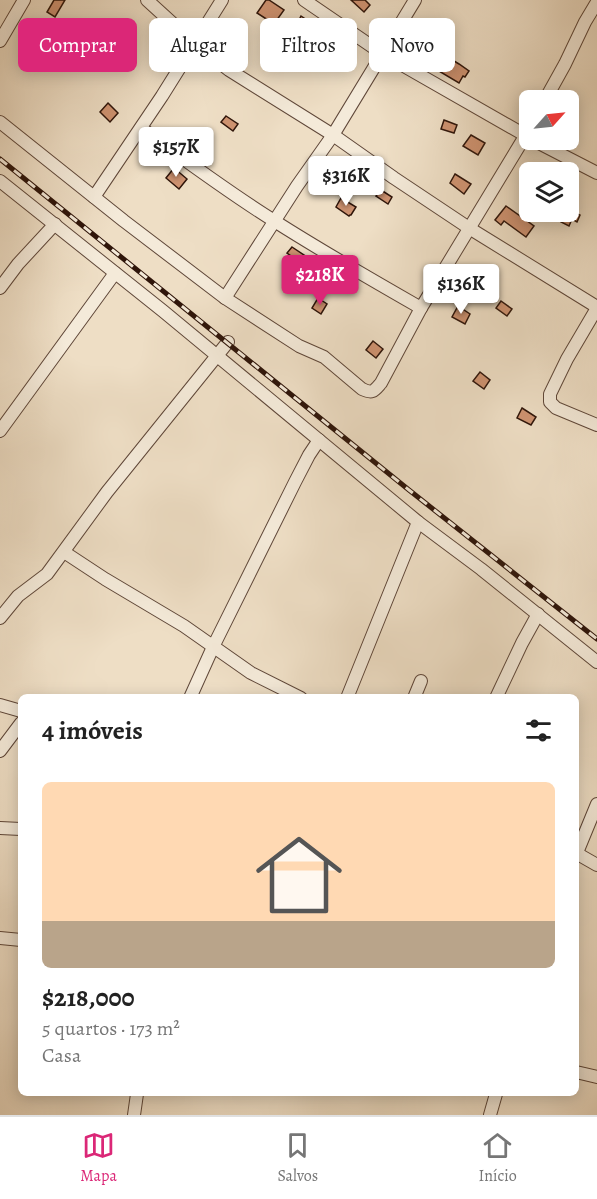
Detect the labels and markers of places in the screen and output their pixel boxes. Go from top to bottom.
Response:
pin: $157K [134,127,218,178]
pin: $316K [304,156,388,207]
pin: $218K [278,255,362,306]
pin: $136K [419,264,503,315]

